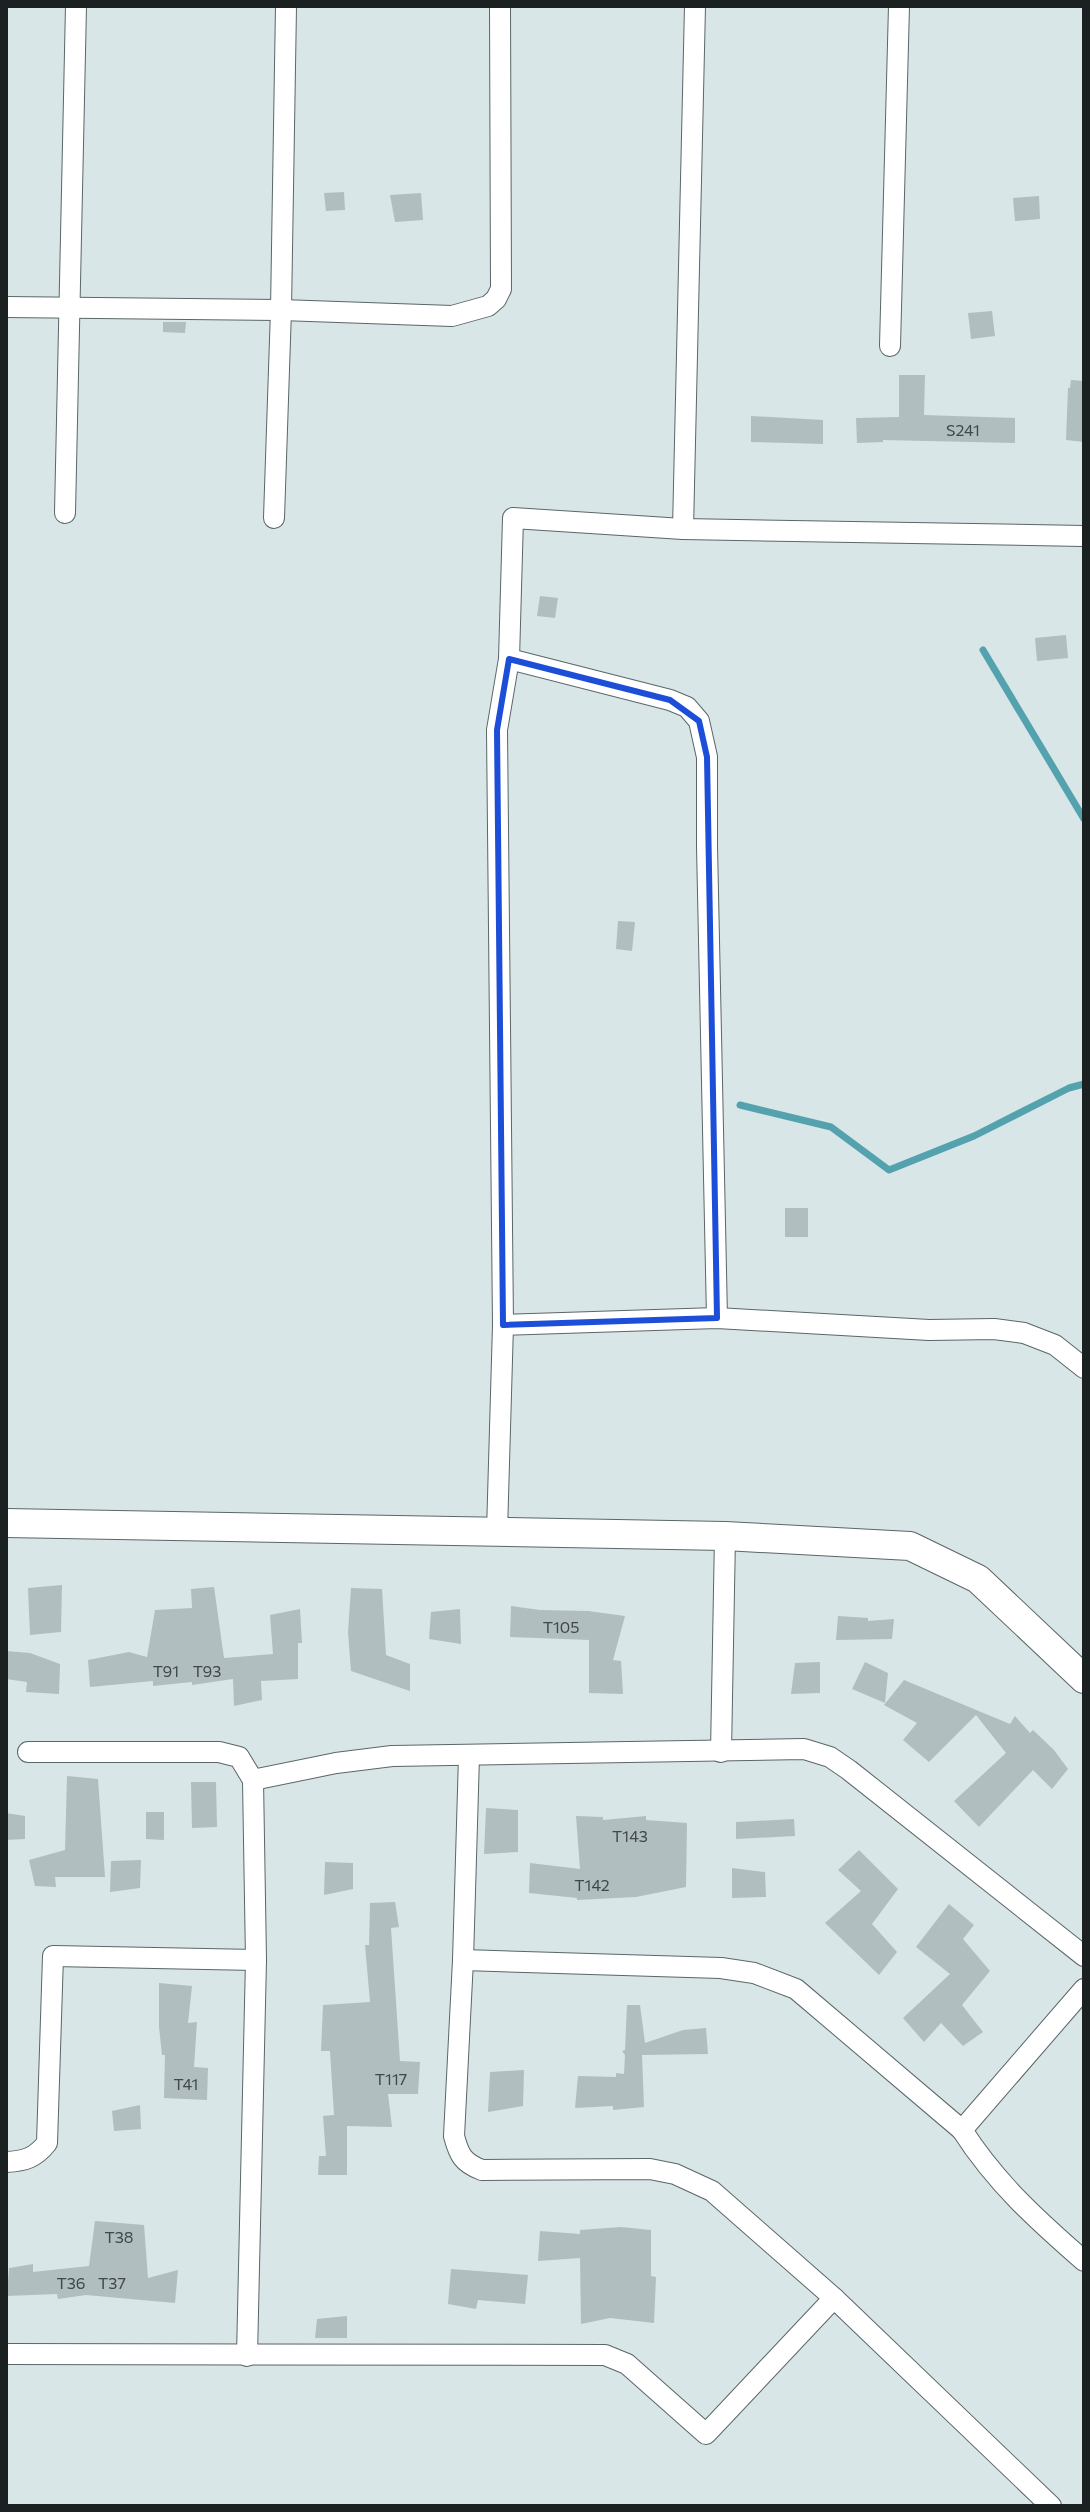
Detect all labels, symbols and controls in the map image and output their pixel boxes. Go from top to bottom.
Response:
house number: S241 [946,420,980,439]
house number: T105 [543,1617,579,1636]
house number: T91 [153,1661,179,1680]
house number: T93 [193,1661,221,1680]
house number: T143 [612,1826,648,1845]
house number: T142 [574,1875,610,1894]
house number: T117 [375,2069,407,2088]
house number: T41 [174,2074,198,2093]
house number: T38 [104,2227,134,2246]
house number: T36 [56,2273,86,2292]
house number: T37 [98,2273,126,2292]

